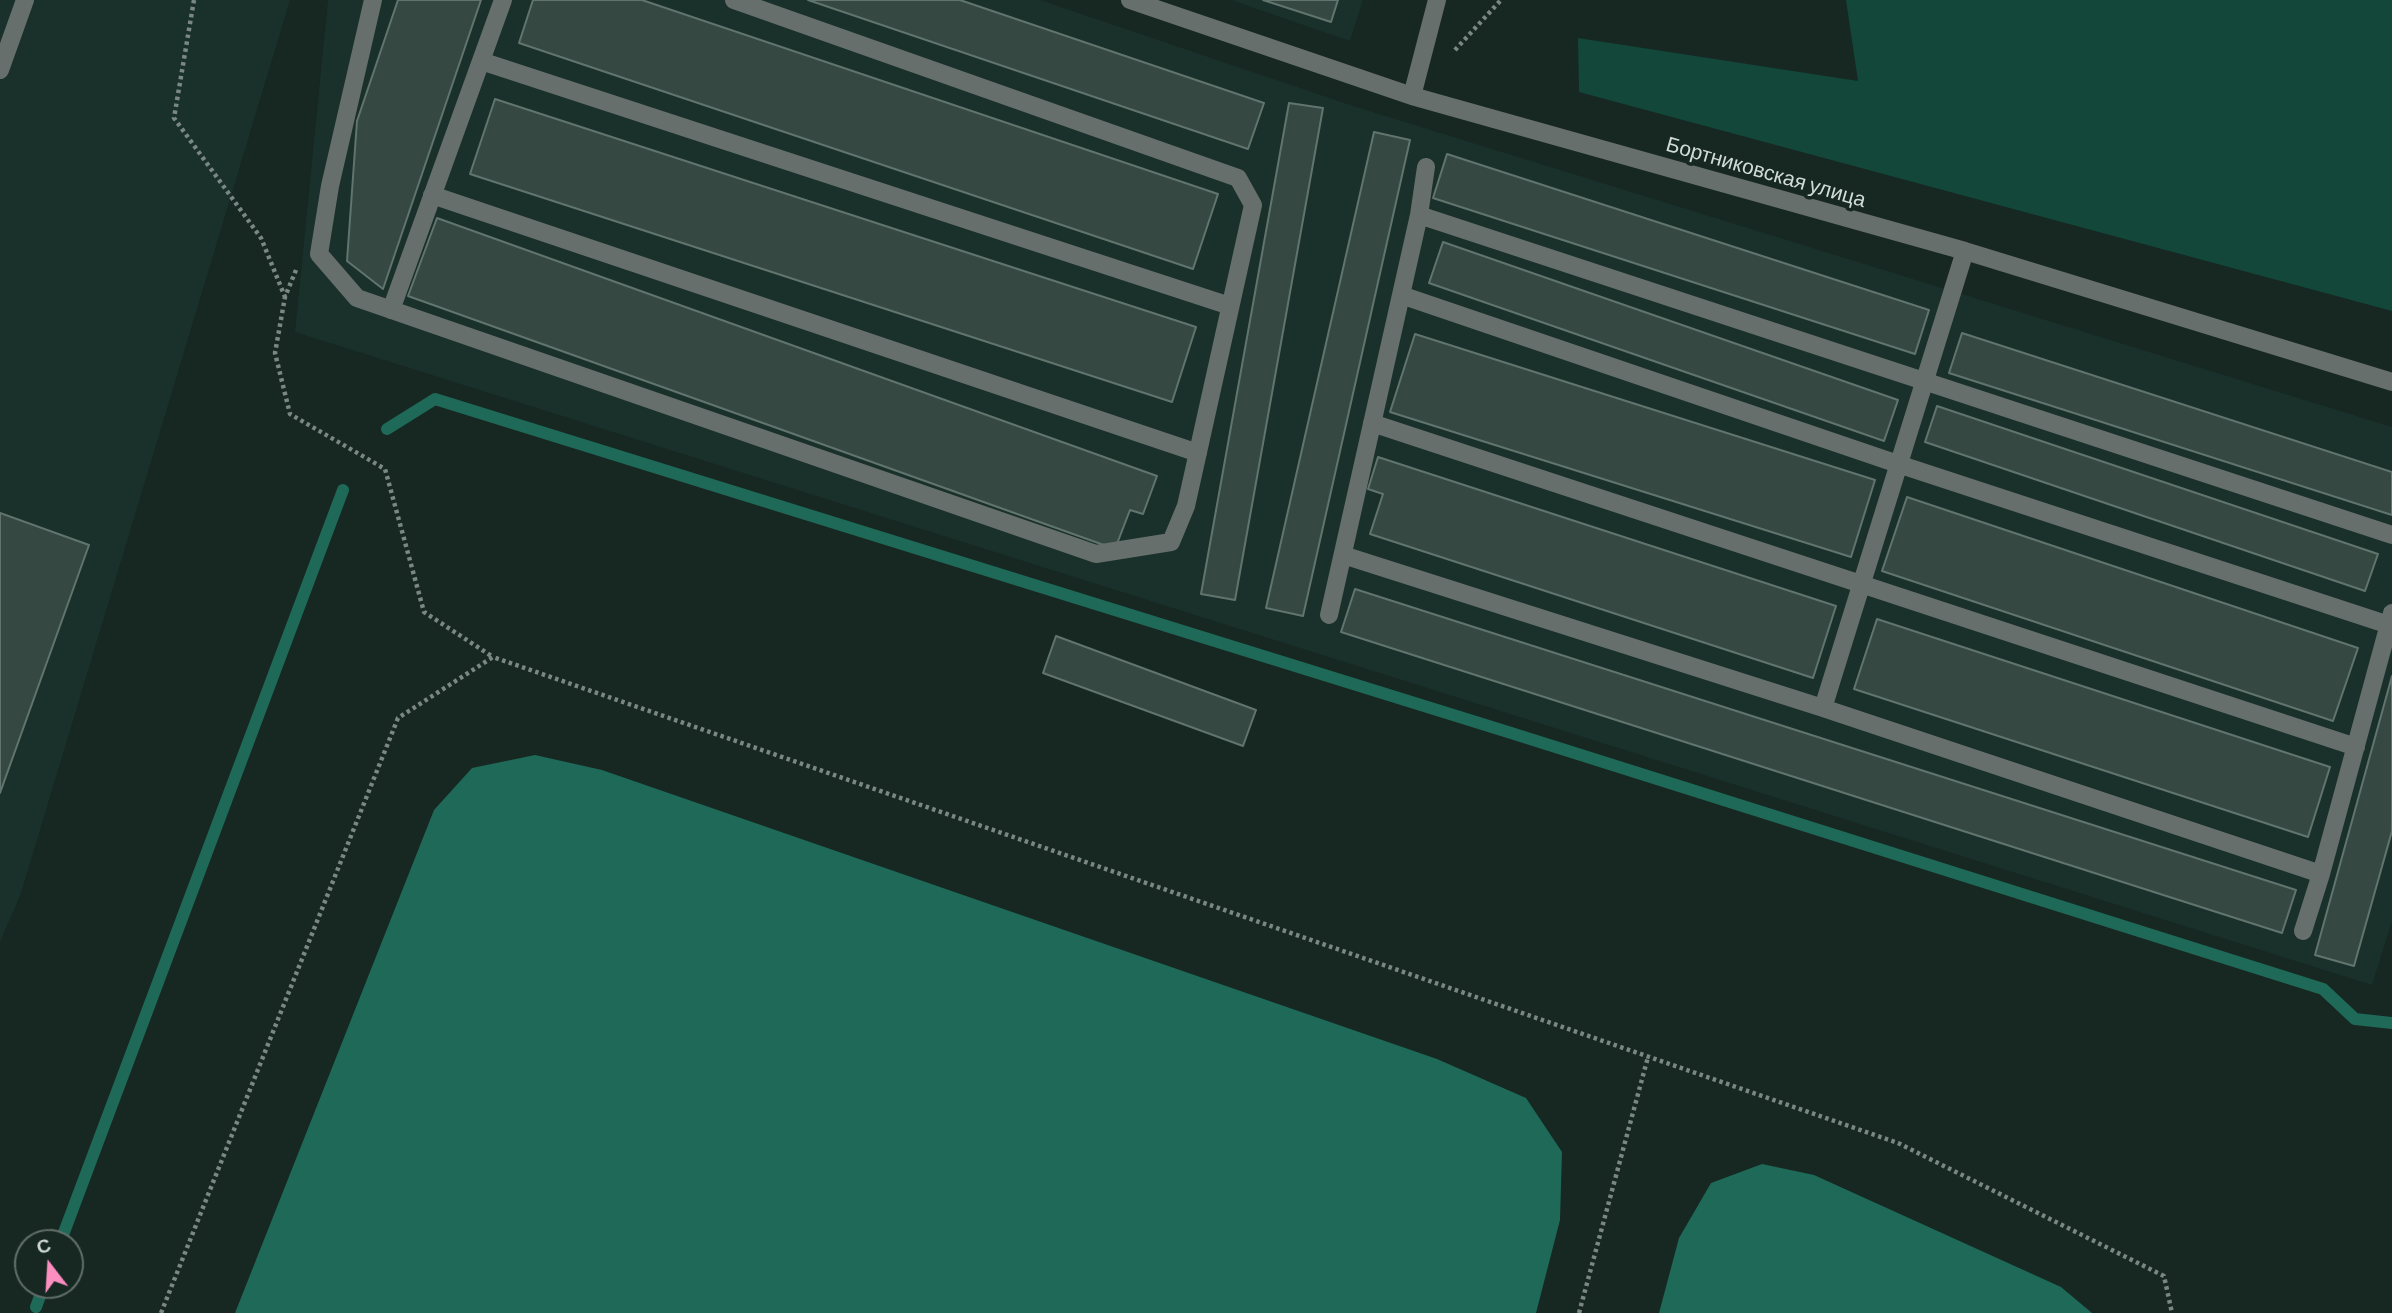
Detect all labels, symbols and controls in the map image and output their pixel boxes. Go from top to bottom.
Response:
street label: Бортниковская улица [1663,131,1869,213]
north arrow [14,1229,84,1299]
text: С [33,1232,53,1258]

